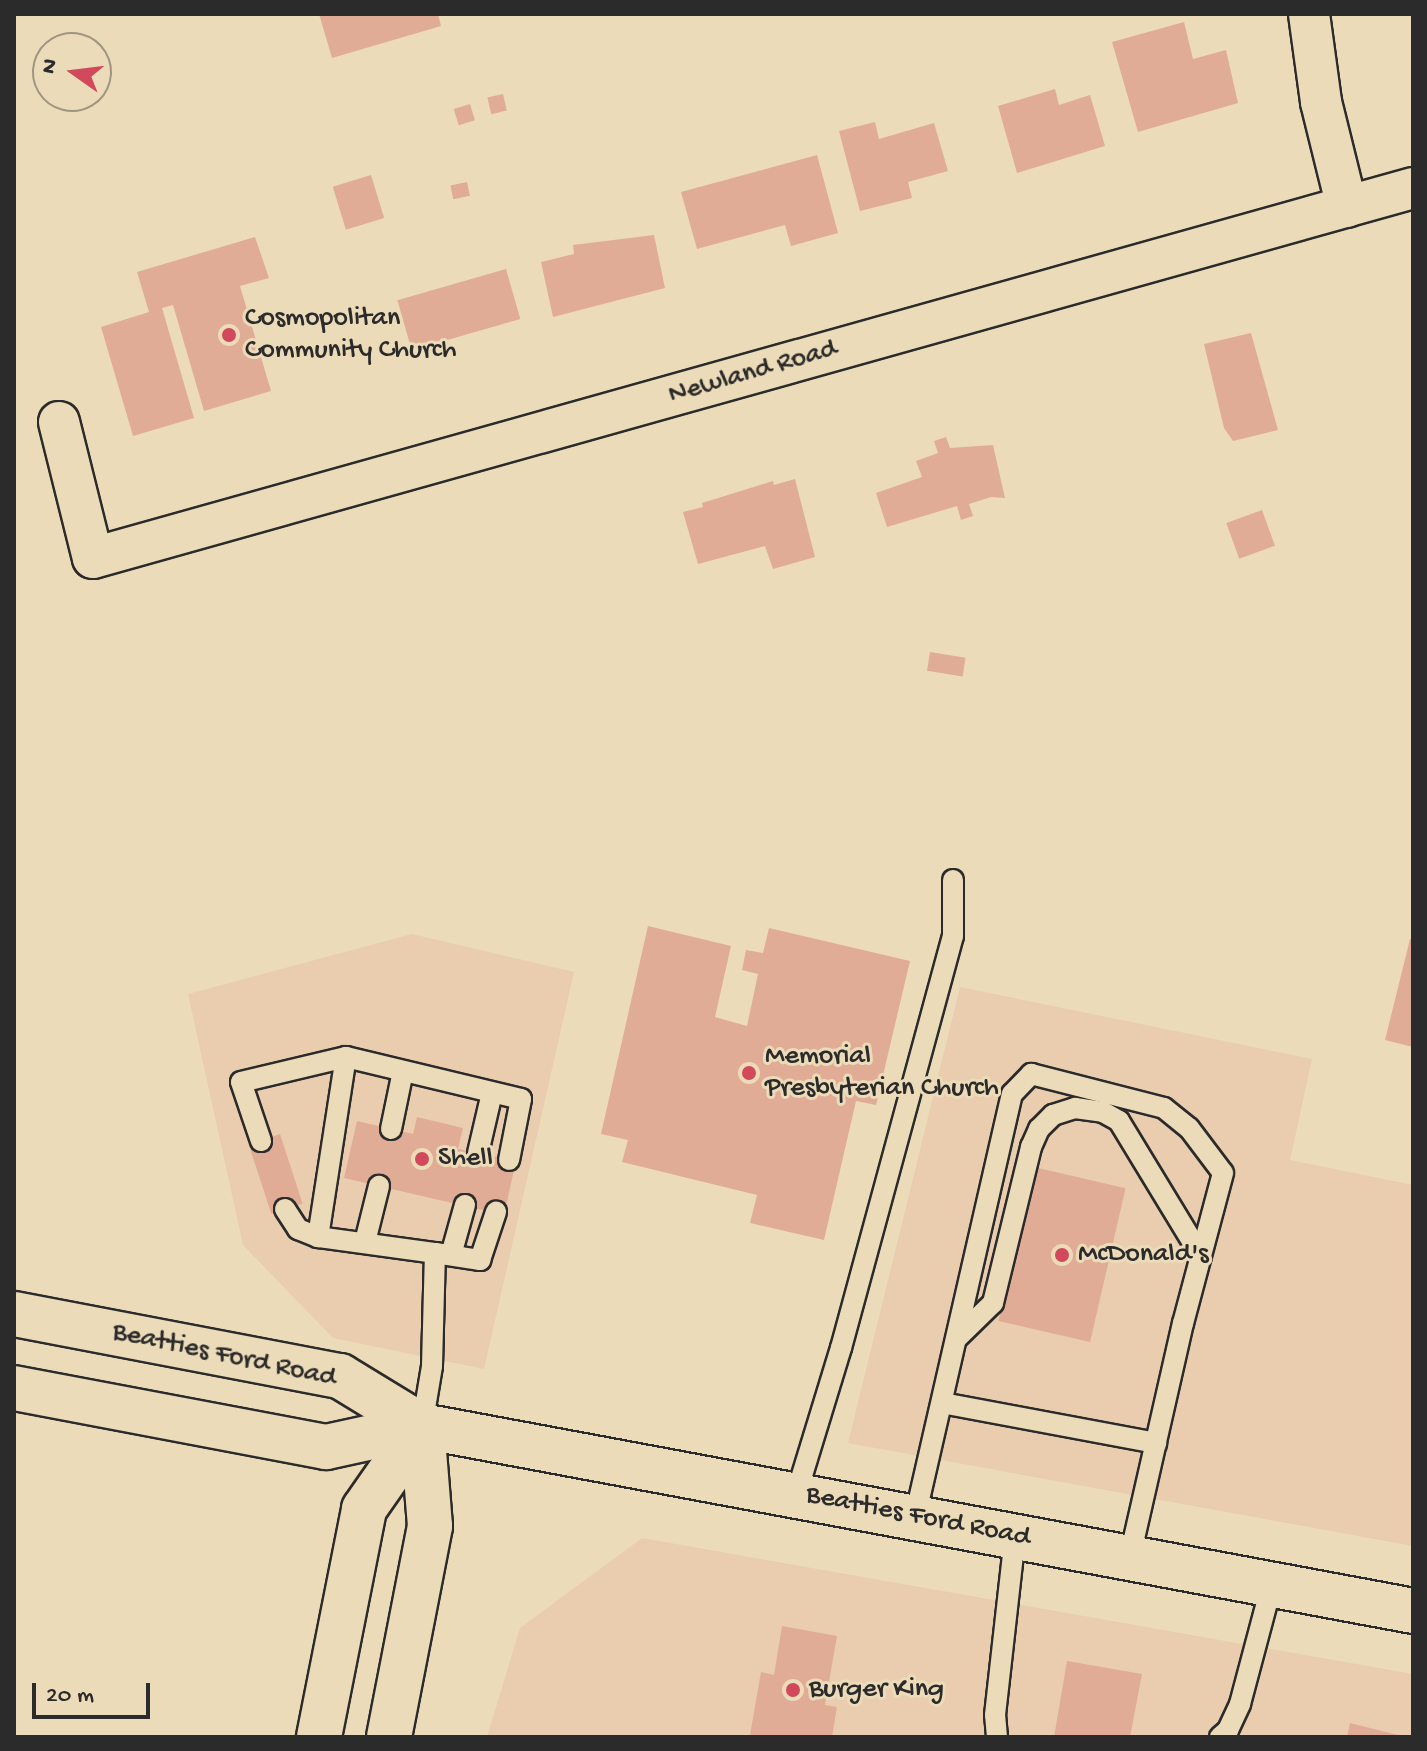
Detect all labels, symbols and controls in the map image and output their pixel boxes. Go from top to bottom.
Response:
north arrow [32,32,112,112]
text: N [36,57,65,77]
place label: Cosmopolitan Community Church [245,302,457,368]
marker: Cosmopolitan Community Church [220,326,238,344]
street label: Newland Road [665,333,841,413]
place label: Memorial Presbyterian Church [765,1040,999,1106]
marker: Memorial Presbyterian Church [740,1064,758,1082]
place label: Shell [438,1142,493,1176]
marker: Shell [413,1150,431,1168]
place label: McDonald's [1078,1238,1209,1272]
marker: McDonald's [1053,1246,1071,1264]
street label: Beatties Ford Road [109,1316,339,1396]
street label: Beatties Ford Road [803,1479,1033,1555]
scale bar [36,1667,154,1717]
place label: Burger King [809,1673,944,1707]
marker: Burger King [784,1681,802,1699]
text: 20 m [46,1682,94,1711]

